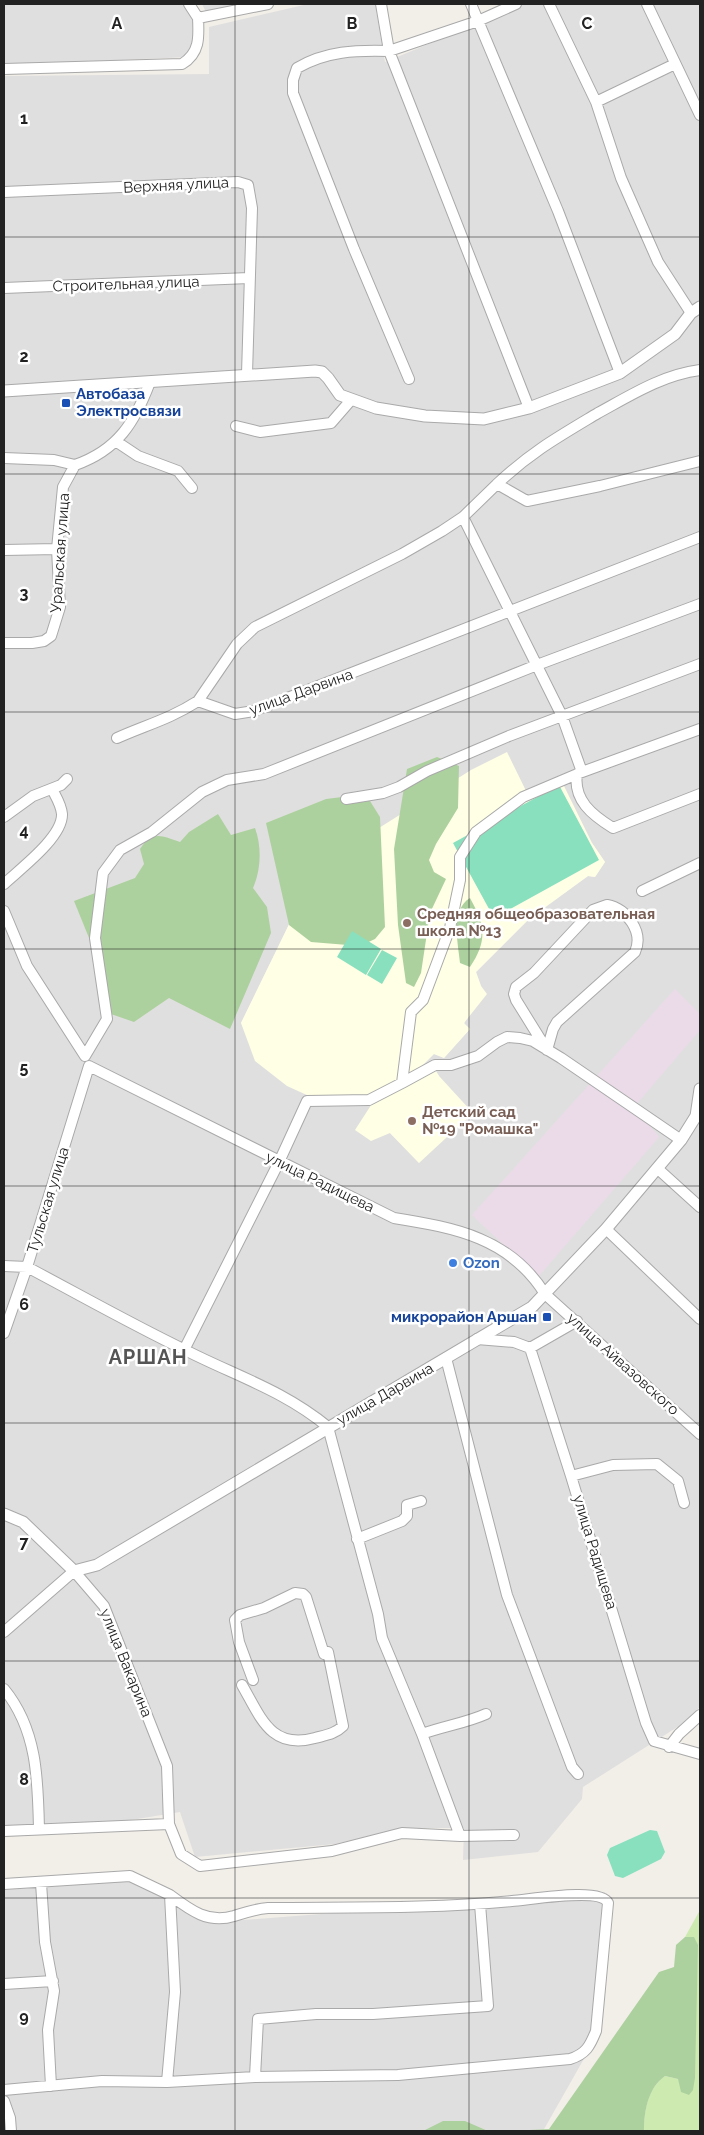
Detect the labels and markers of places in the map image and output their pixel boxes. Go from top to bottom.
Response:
place label: Автобаза Электросвязи [76,385,181,420]
marker: Автобаза Электросвязи [60,397,72,409]
place label: Средняя общеобразовательная школа №13 [417,905,655,940]
marker: Средняя общеобразовательная школа №13 [401,917,413,929]
place label: Детский сад №19 "Ромашка" [422,1103,538,1138]
marker: Детский сад №19 "Ромашка" [406,1115,418,1127]
place label: Ozon [463,1254,500,1272]
marker: Ozon [447,1257,459,1269]
place label: микрорайон Аршан [391,1308,537,1326]
marker: микрорайон Аршан [541,1311,553,1323]

